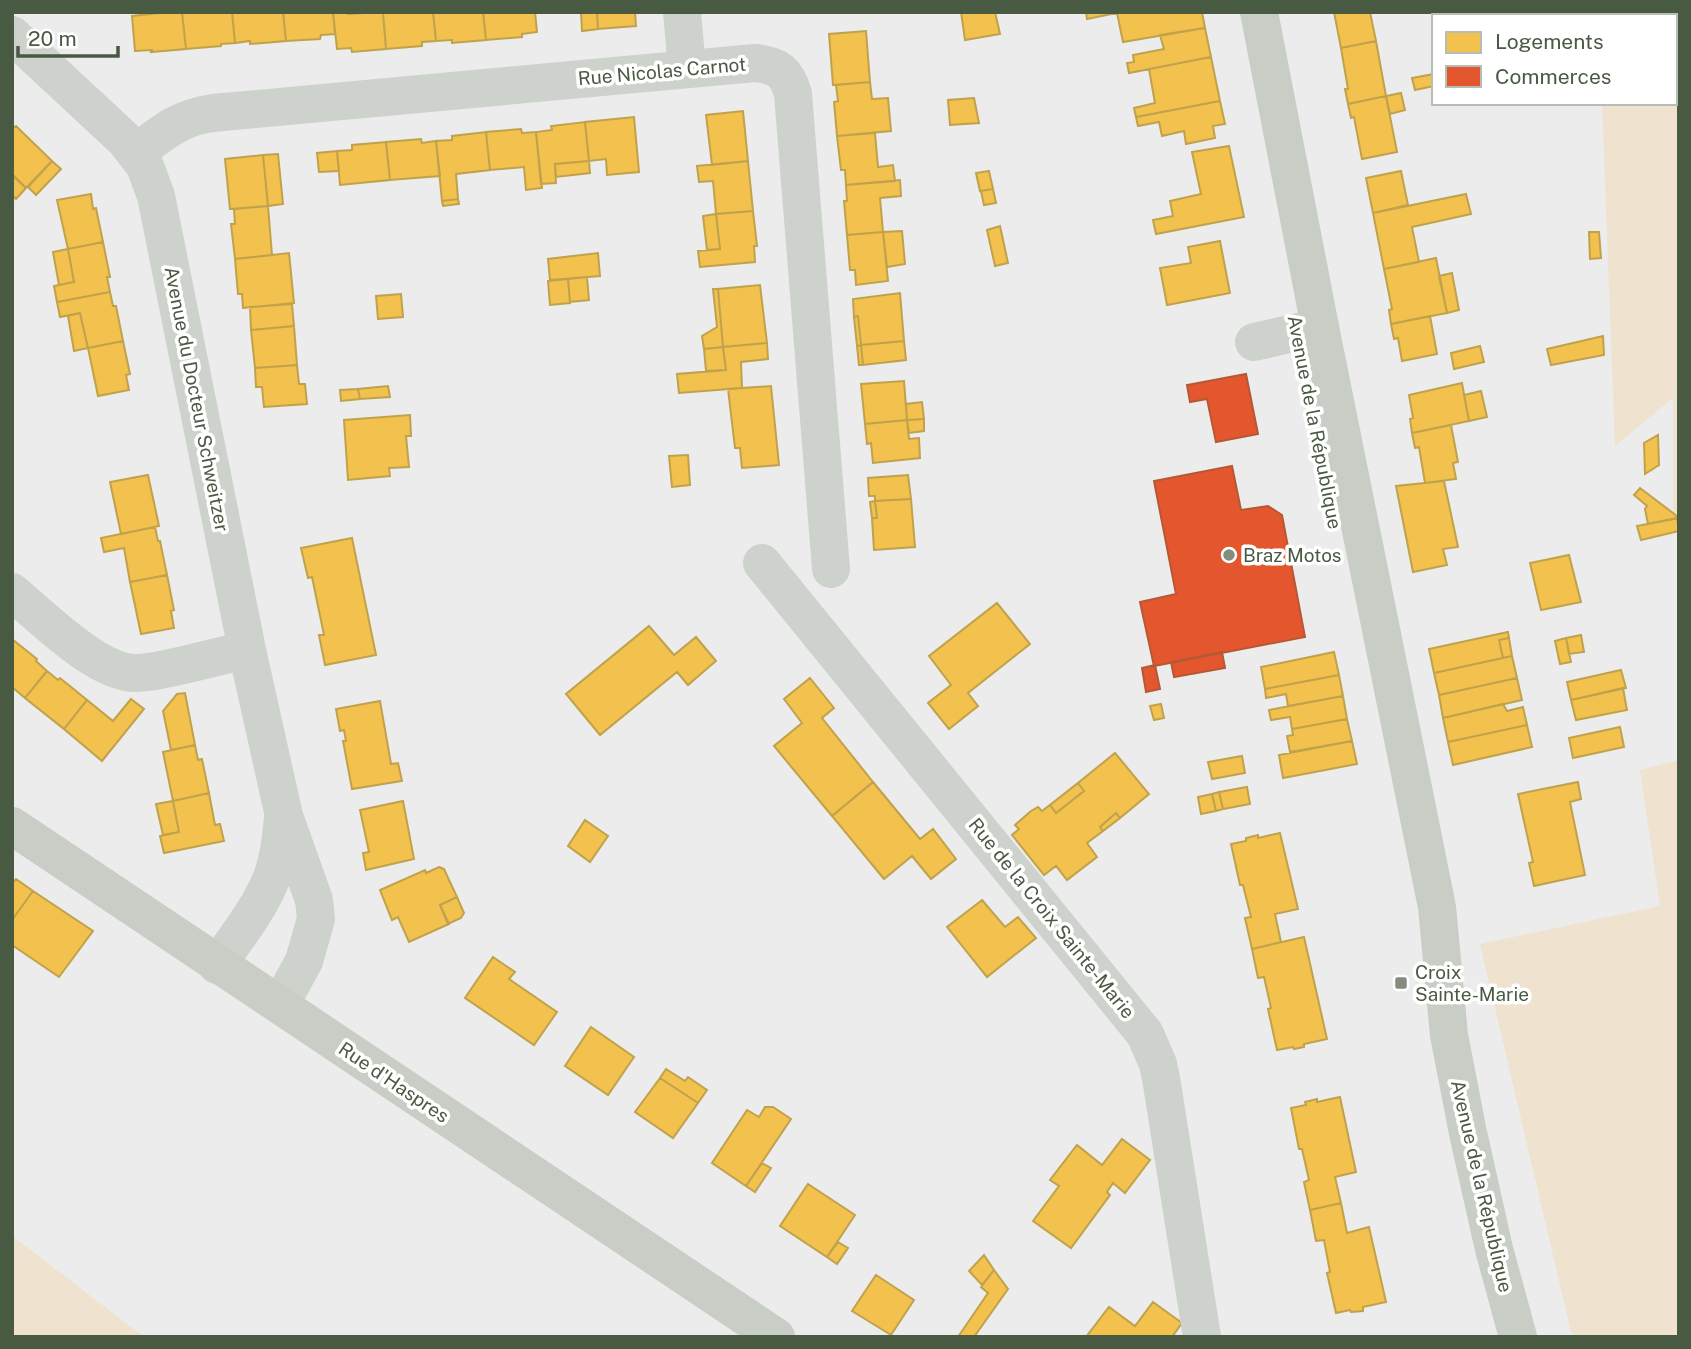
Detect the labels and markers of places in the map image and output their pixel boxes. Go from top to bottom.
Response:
place label: Braz Motos [1243,544,1341,566]
marker: Braz Motos [1221,547,1237,563]
place label: Croix Sainte-Marie [1415,961,1529,1005]
marker: Croix Sainte-Marie [1393,975,1409,991]

